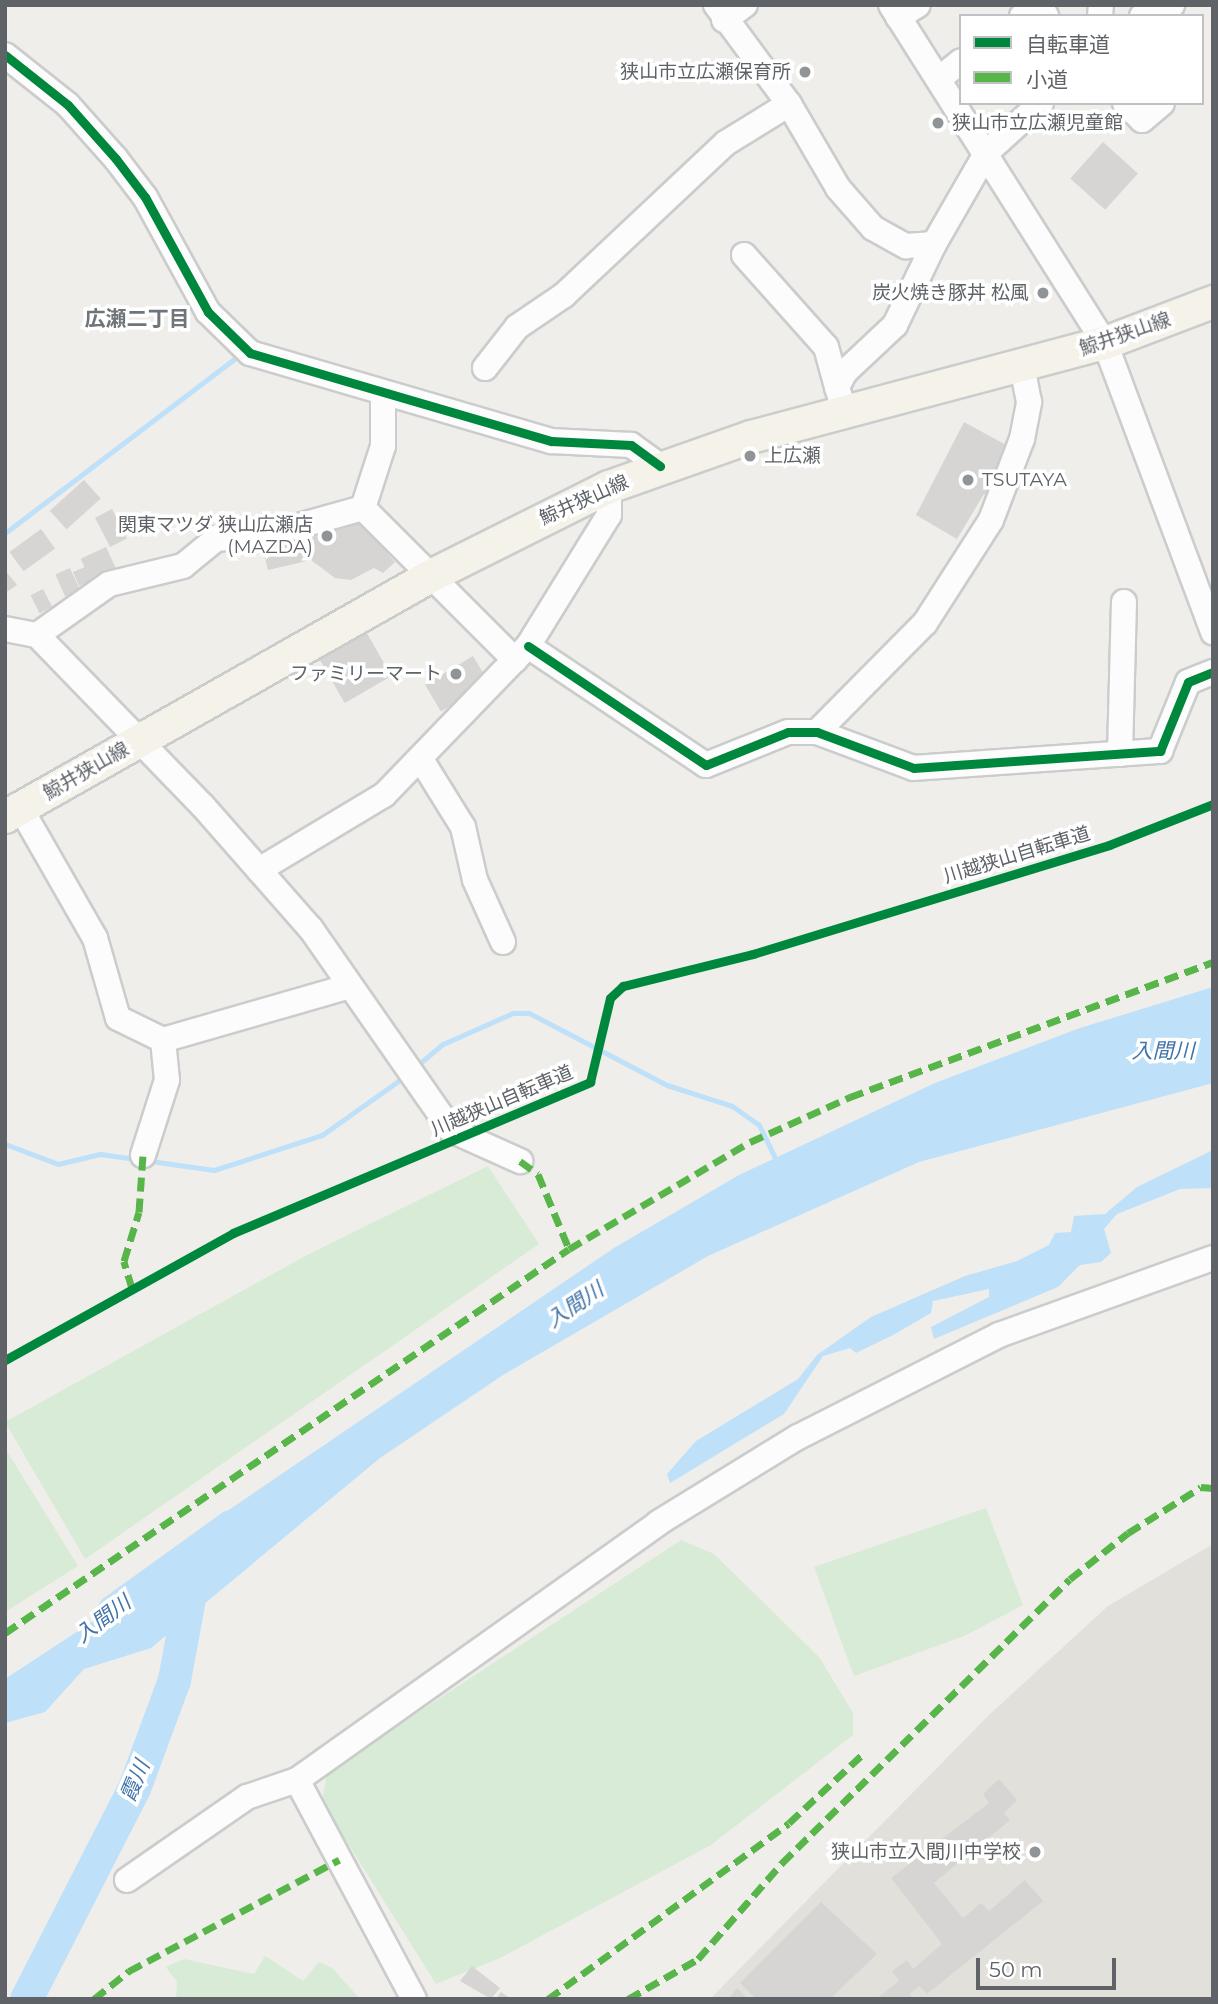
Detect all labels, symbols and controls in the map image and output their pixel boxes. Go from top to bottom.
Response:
legend [959,14,1204,105]
text: 自転車道 [1026,32,1110,57]
place label: 狭山市立広瀬保育所 [620,61,791,83]
marker: 狭山市立広瀬保育所 [797,64,813,80]
text: 小道 [1026,67,1068,92]
place label: 狭山市立広瀬児童館 [952,112,1123,134]
marker: 狭山市立広瀬児童館 [930,115,946,131]
place label: 炭火焼き豚丼 松風 [872,282,1029,304]
marker: 炭火焼き豚丼 松風 [1035,285,1051,301]
district label: 広瀬二丁目 [85,306,189,332]
street label: 鯨井狭山線 [1076,308,1174,360]
place label: 上広瀬 [764,445,821,467]
marker: 上広瀬 [742,448,758,464]
place label: TSUTAYA [982,469,1067,491]
street label: 鯨井狭山線 [536,470,632,530]
marker: TSUTAYA [960,472,976,488]
place label: 関東マツダ 狭山広瀬店 (MAZDA) [118,514,313,558]
marker: 関東マツダ 狭山広瀬店 (MAZDA) [319,528,335,544]
place label: ファミリーマート [290,663,442,685]
marker: ファミリーマート [448,666,464,682]
street label: 鯨井狭山線 [39,737,133,805]
street label: 川越狭山自転車道 [941,822,1093,888]
water label: 入間川 [1132,1038,1194,1064]
street label: 川越狭山自転車道 [428,1061,576,1141]
water label: 入間川 [542,1277,608,1333]
water label: 入間川 [70,1590,136,1648]
water label: 霞川 [115,1757,155,1805]
place label: 狭山市立入間川中学校 [831,1841,1021,1863]
marker: 狭山市立入間川中学校 [1027,1844,1043,1860]
scale bar [980,1944,1120,1988]
text: 50 m [989,1957,1043,1982]

